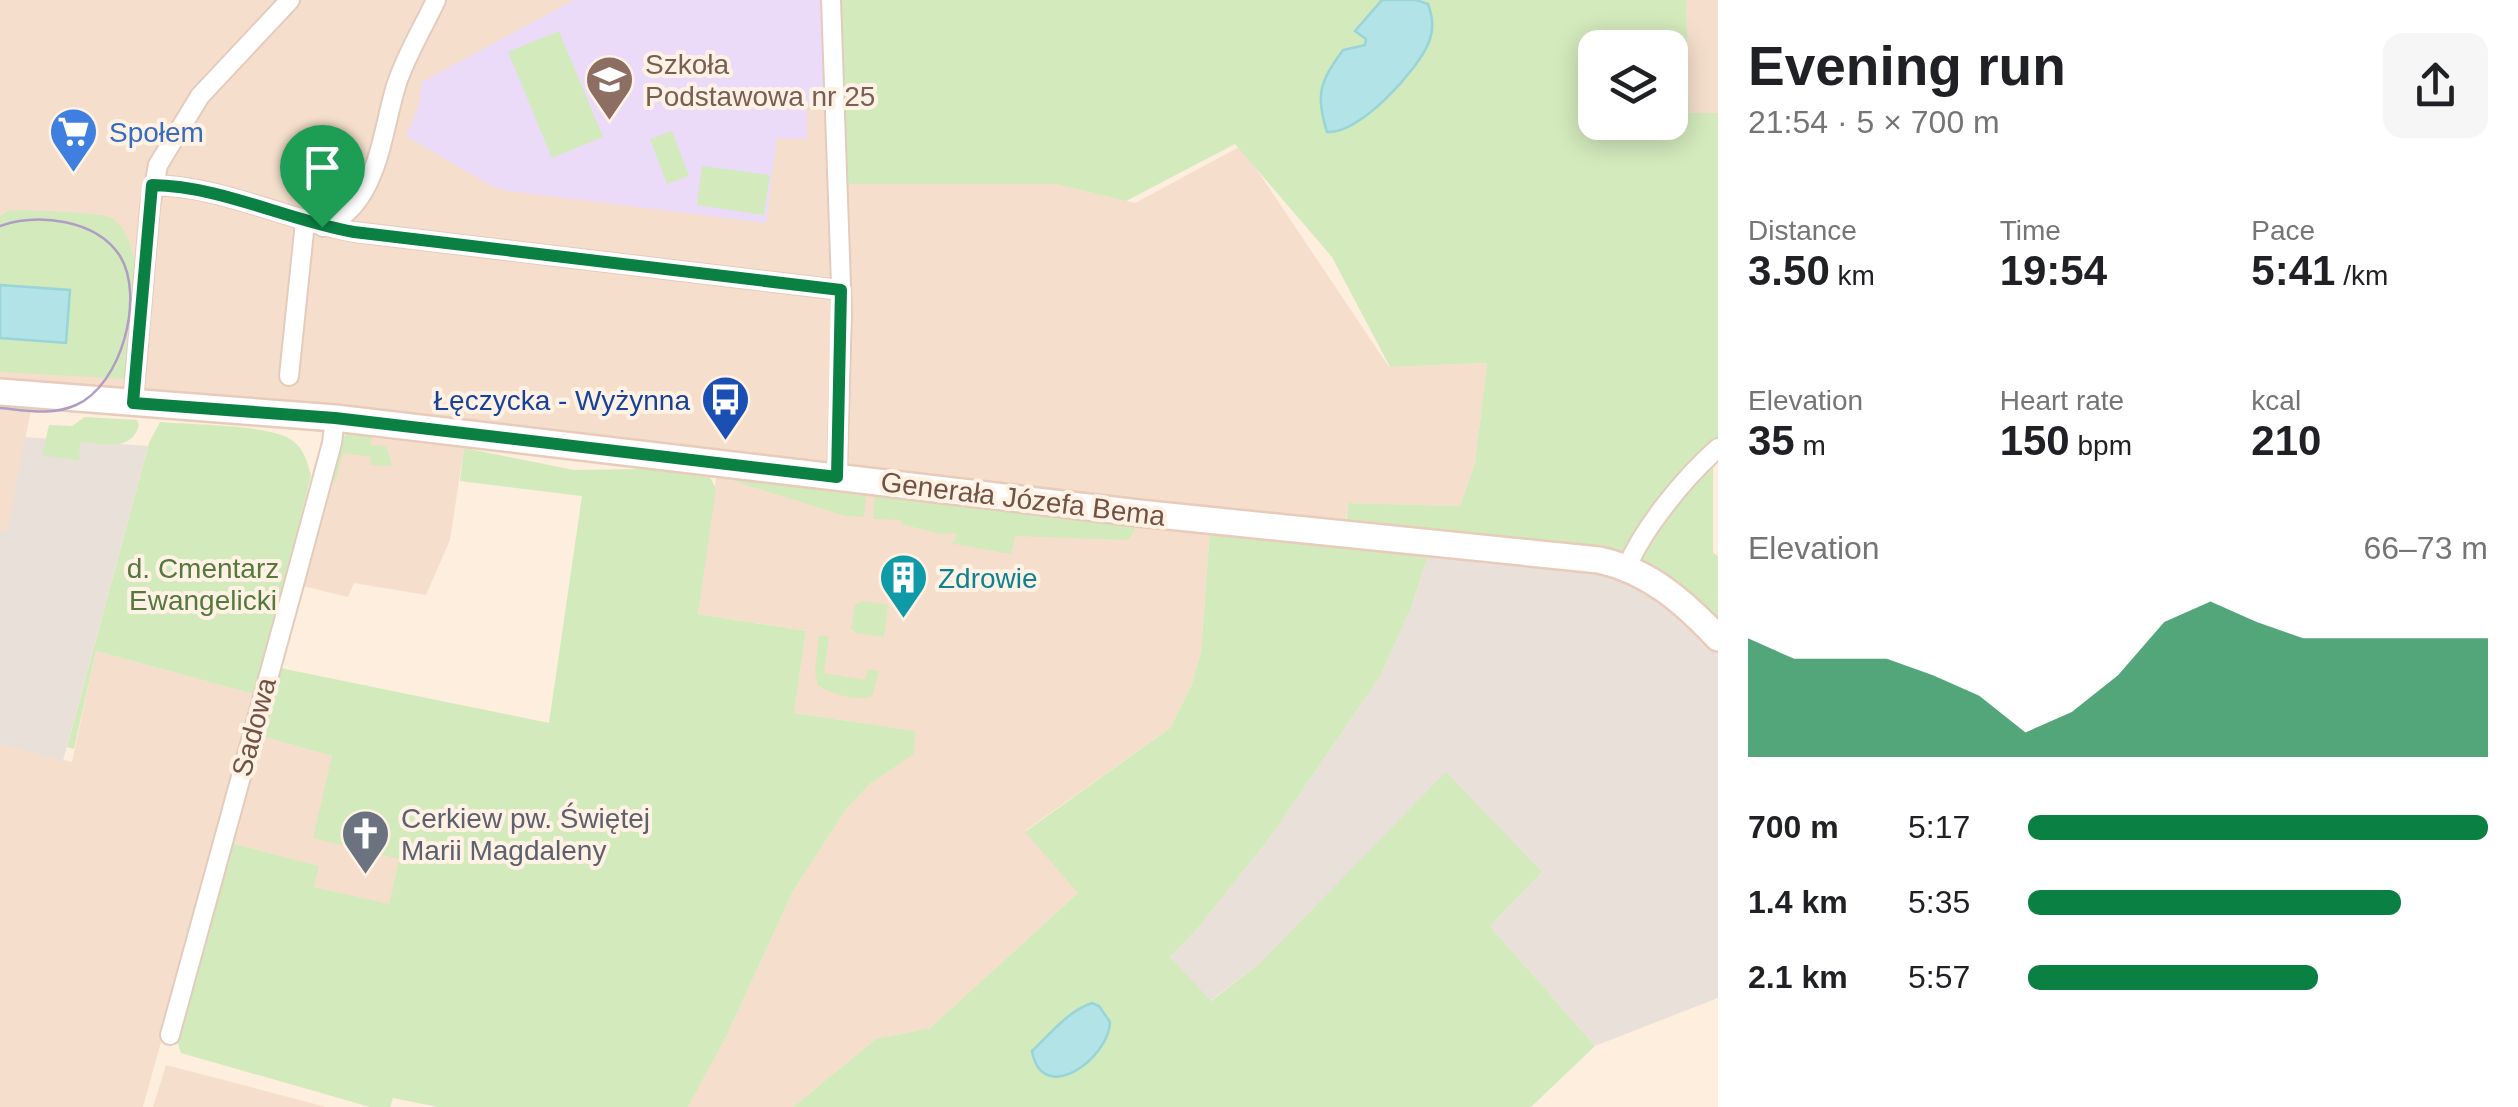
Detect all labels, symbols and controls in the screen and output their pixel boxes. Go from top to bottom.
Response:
map controls [1578,30,1688,140]
button: layers [1578,30,1688,140]
button: share [2383,33,2488,138]
text: Evening run [1748,35,2066,97]
place label: Szkoła Podstawowa nr 25 [645,49,875,112]
school or university icon: Szkoła Podstawowa nr 25 [584,54,636,122]
text: 21:54 · 5 × 700 m [1748,104,2000,140]
supermarket icon: Społem [48,106,100,174]
place label: Społem [109,117,204,148]
pin [280,125,365,228]
icon: arrive [295,140,350,195]
text: Distance [1748,215,1857,246]
text: Time [2000,215,2061,246]
text: Pace [2251,215,2315,246]
text: 3.50 [1748,247,1830,294]
text: 19:54 [2000,247,2107,294]
text: 5:41 [2251,247,2335,294]
text: km [1830,260,1875,291]
text: /km [2335,260,2388,291]
bus stop icon: Łęczycka - Wyżynna [699,374,751,442]
place label: Łęczycka - Wyżynna [434,385,690,416]
text: Elevation [1748,385,1863,416]
text: Heart rate [2000,385,2124,416]
text: kcal [2251,385,2301,416]
text: 35 [1748,417,1795,464]
text: 150 [2000,417,2070,464]
text: 210 [2251,417,2321,464]
text: m [1795,430,1826,461]
text: bpm [2070,430,2132,461]
street label: Generała Józefa Bema [879,466,1167,532]
text: Elevation [1748,530,1880,566]
text: 66–73 m [2363,530,2488,566]
building icon: Zdrowie [877,552,929,620]
park label: d. Cmentarz Ewangelicki [127,553,279,616]
place label: Zdrowie [938,563,1038,594]
street label: Sadowa [226,674,282,780]
place label: Cerkiew pw. Świętej Marii Magdaleny [401,802,650,866]
church icon: Cerkiew pw. Świętej Marii Magdaleny [340,808,392,876]
text: 700 m [1748,809,1839,845]
text: 5:17 [1908,809,1970,845]
text: 1.4 km [1748,884,1848,920]
text: 5:35 [1908,884,1970,920]
text: 2.1 km [1748,959,1848,995]
text: 5:57 [1908,959,1970,995]

